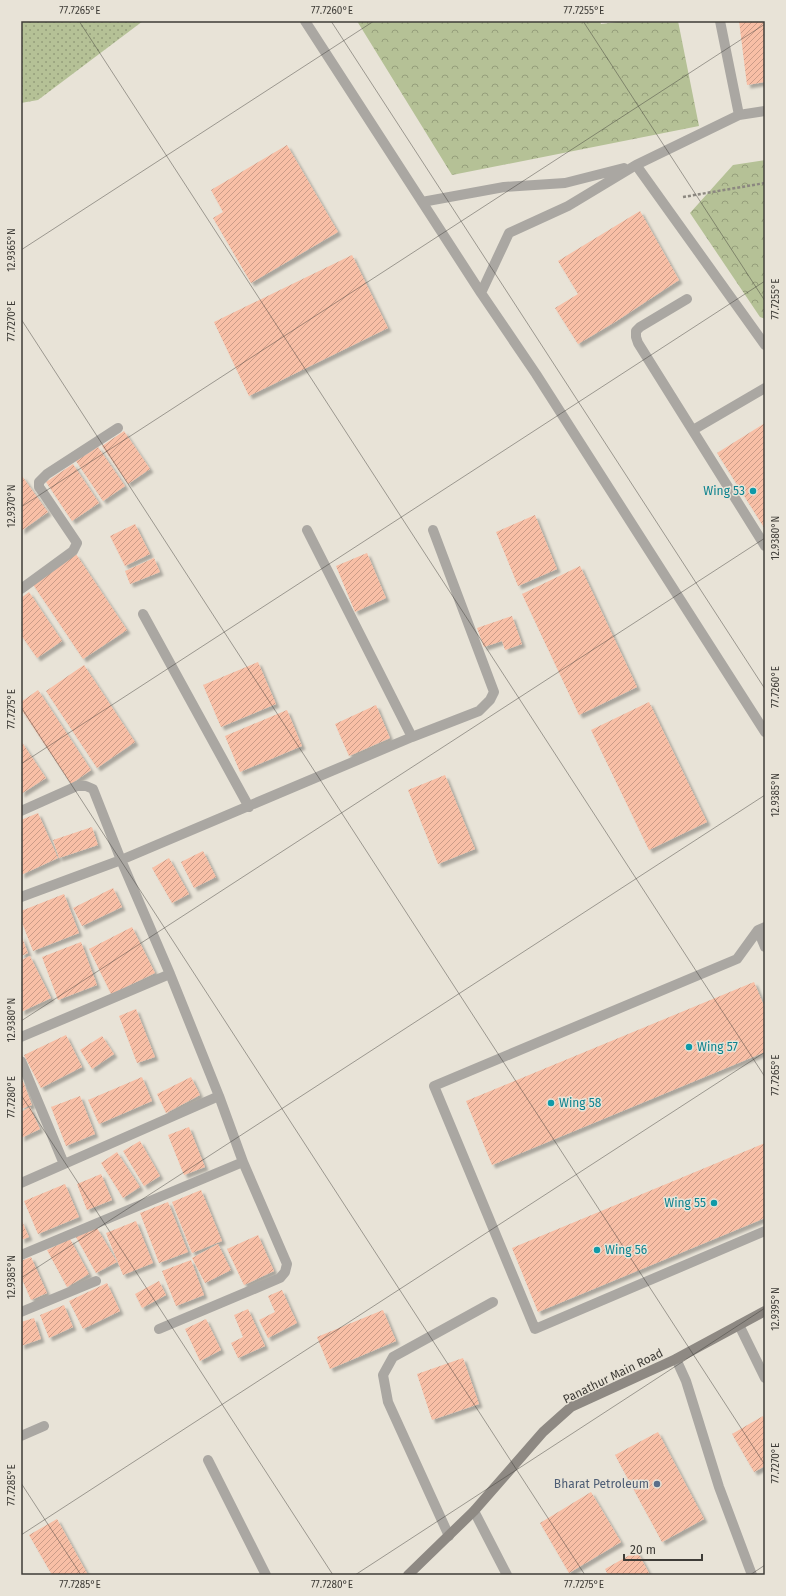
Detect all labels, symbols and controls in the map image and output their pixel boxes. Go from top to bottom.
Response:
text: 77.7265°E [59,5,101,17]
text: 77.7260°E [311,5,353,17]
text: 77.7255°E [564,5,604,17]
text: 12.9365°N [6,228,18,272]
text: 77.7255°E [770,279,782,319]
text: 77.7270°E [6,301,18,341]
text: 12.9370°N [6,484,18,528]
place label: Wing 53 [703,484,745,498]
marker: Wing 53 [748,486,758,496]
text: 12.9380°N [770,516,782,560]
text: 77.7260°E [770,666,782,708]
text: 77.7275°E [6,689,18,729]
text: 12.9385°N [770,773,782,817]
text: 12.9380°N [6,998,18,1042]
place label: Wing 57 [697,1040,738,1054]
marker: Wing 57 [684,1042,694,1052]
text: 77.7265°E [770,1054,782,1096]
text: 77.7280°E [6,1076,18,1118]
place label: Wing 58 [559,1096,602,1110]
marker: Wing 58 [546,1098,556,1108]
place label: Wing 55 [664,1196,706,1210]
marker: Wing 55 [709,1198,719,1208]
place label: Wing 56 [605,1243,647,1257]
marker: Wing 56 [592,1245,602,1255]
text: 12.9385°N [6,1255,18,1299]
text: 12.9395°N [770,1287,782,1331]
street label: Panathur Main Road [561,1346,665,1406]
text: 77.7270°E [770,1443,782,1483]
text: 77.7285°E [6,1464,18,1506]
place label: Bharat Petroleum [554,1477,649,1491]
marker: Bharat Petroleum [652,1479,662,1489]
scale bar [624,1536,702,1562]
text: 20 m [630,1543,656,1557]
text: 77.7285°E [59,1579,101,1591]
text: 77.7280°E [311,1579,353,1591]
text: 77.7275°E [564,1579,604,1591]

